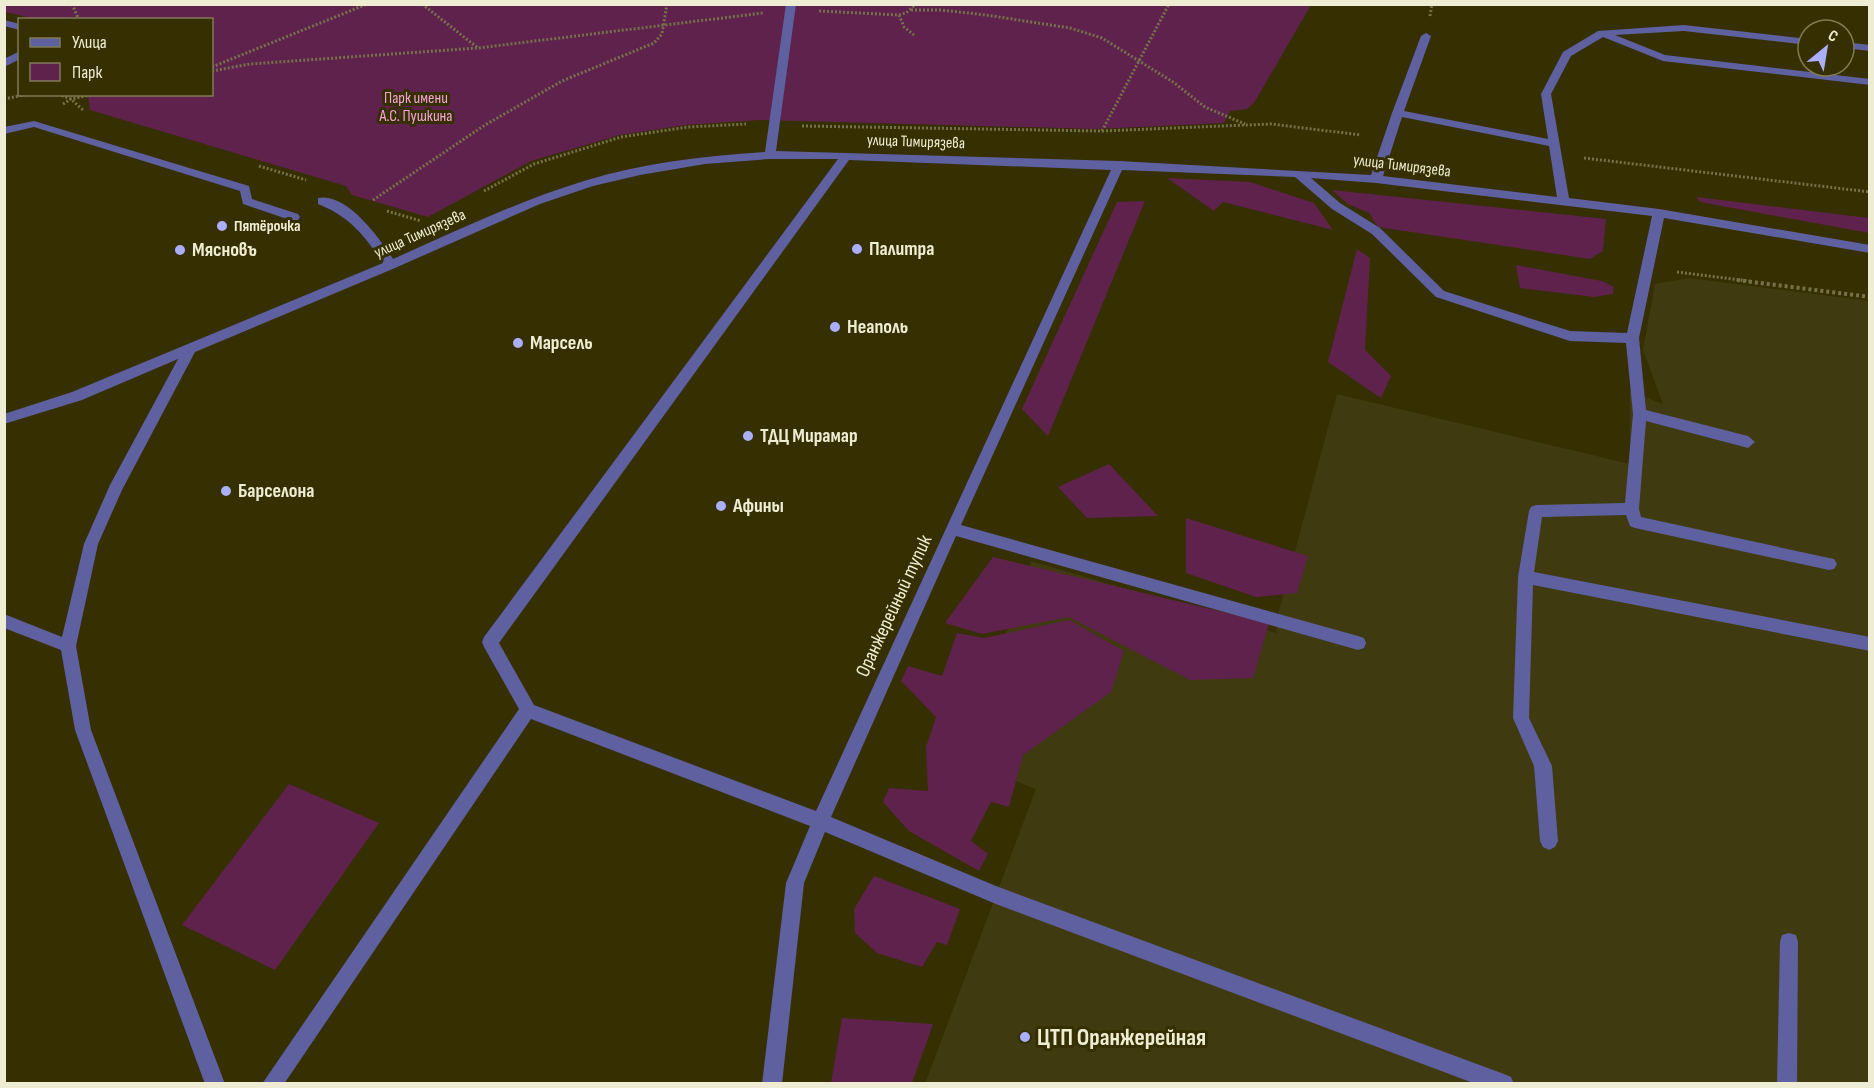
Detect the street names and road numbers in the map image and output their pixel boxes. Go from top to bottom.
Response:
street label: улица Тимирязева [867,131,965,153]
street label: улица Тимирязева [1352,151,1452,181]
street label: улица Тимирязева [371,205,469,263]
street label: Оранжерейный тупик [851,531,938,681]

